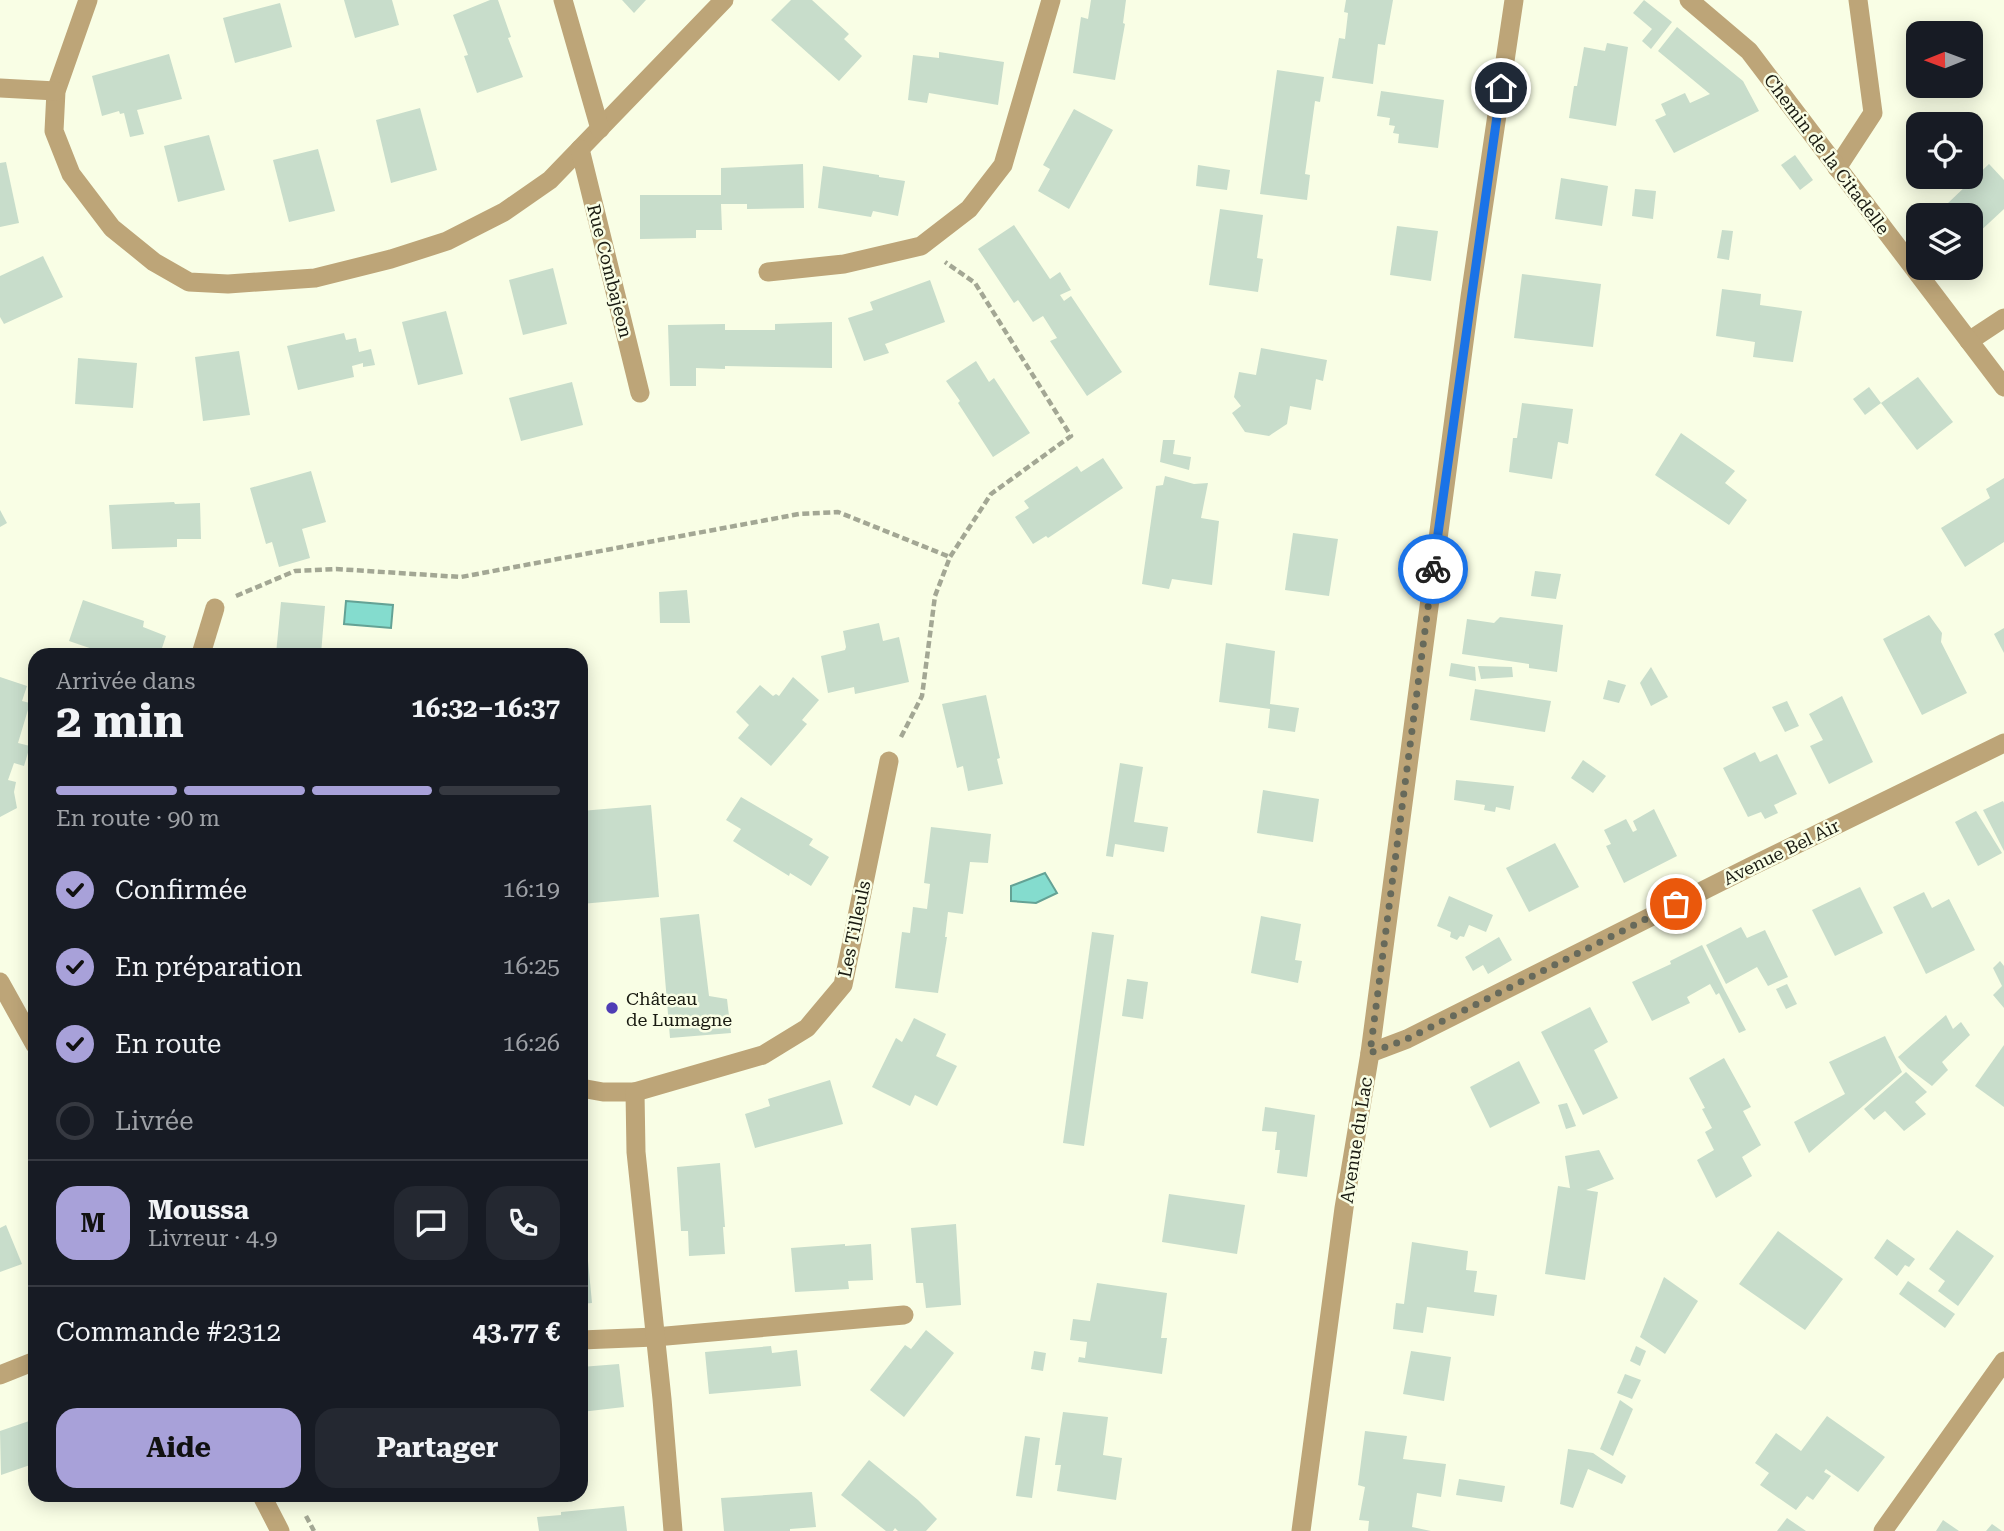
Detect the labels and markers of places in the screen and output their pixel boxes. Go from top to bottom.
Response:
pin [1471,58,1531,118]
pin [1646,874,1706,934]
place label: Château de Lumagne [626,988,732,1030]
marker: Château de Lumagne [604,1000,620,1016]

